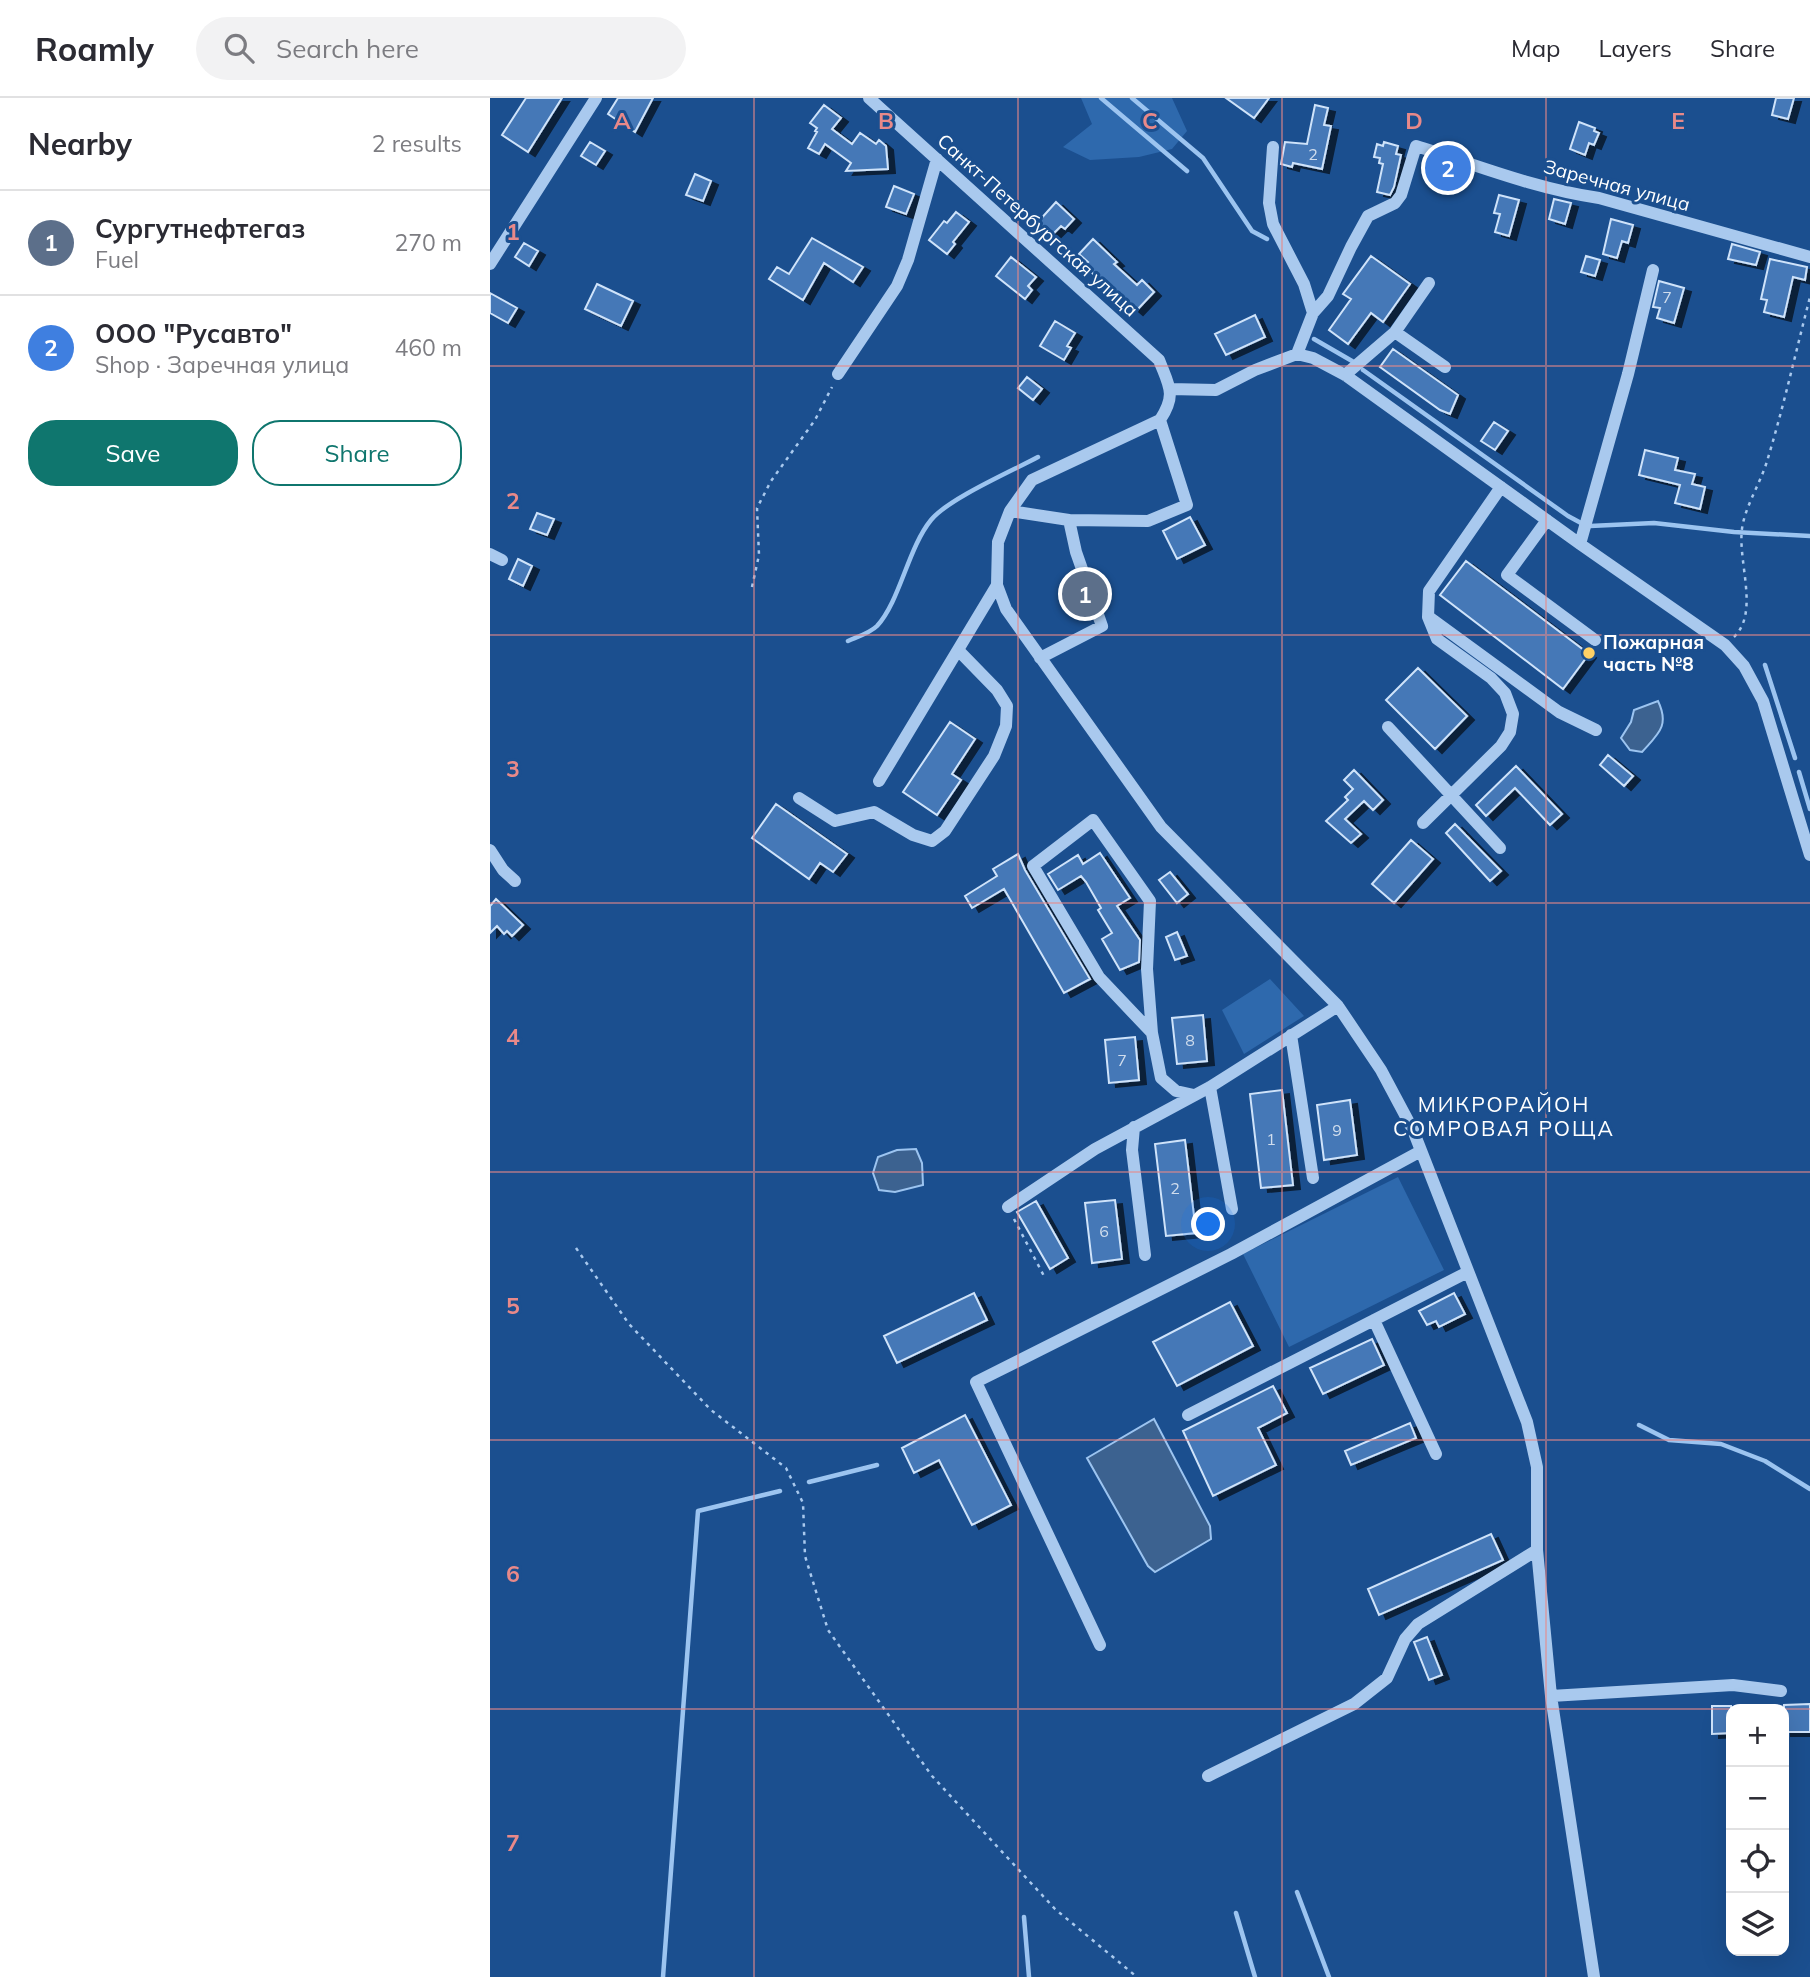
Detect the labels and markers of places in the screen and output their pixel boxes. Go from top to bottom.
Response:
pin: 2 [1425,142,1471,194]
pin: 1 [1062,568,1108,620]
place label: Пожарная часть №8 [1603,630,1704,676]
marker: Пожарная часть №8 [1581,645,1597,661]

